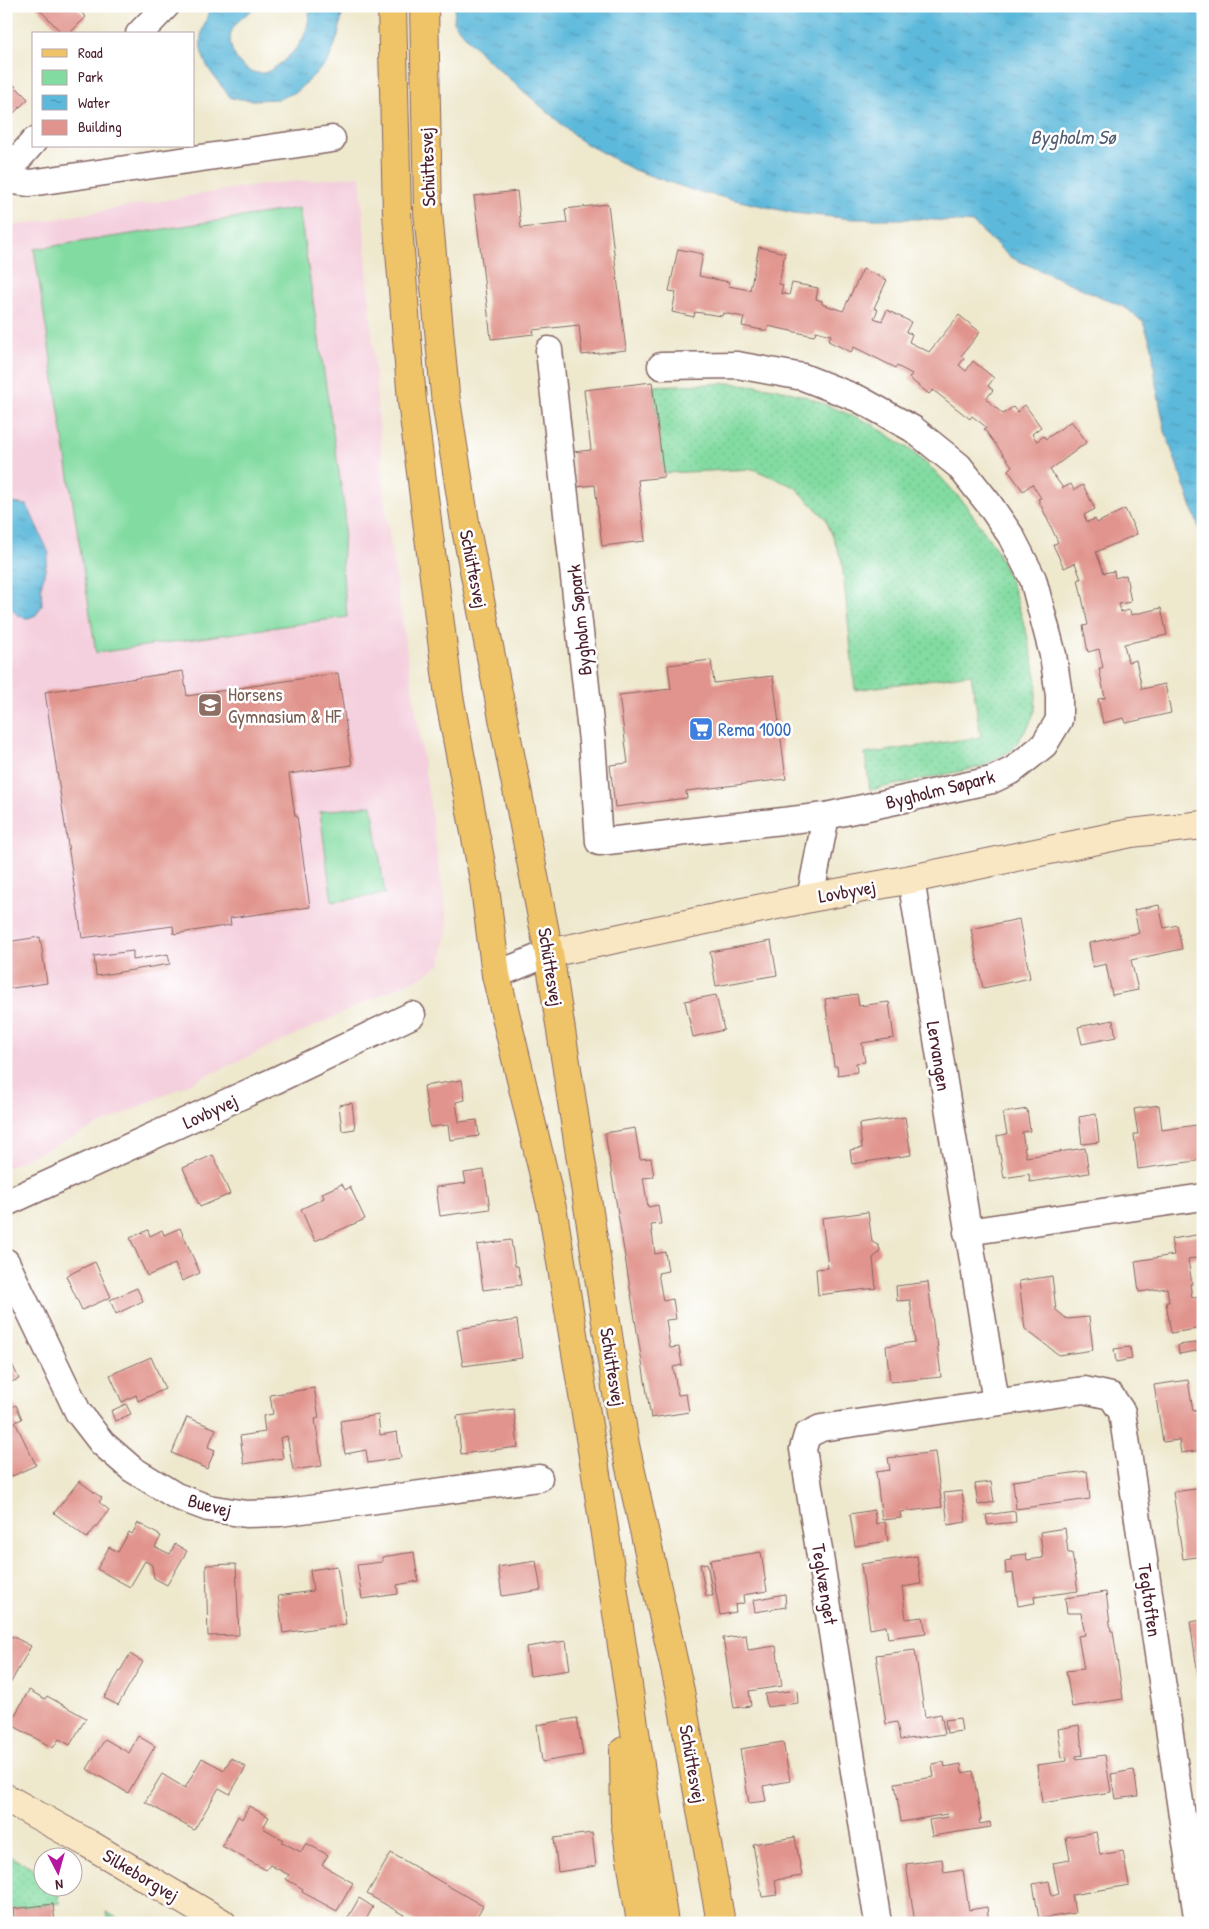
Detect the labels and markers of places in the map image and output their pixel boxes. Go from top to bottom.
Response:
place label: Horsens Gymnasium & HF [228,681,342,729]
school or university icon: Horsens Gymnasium & HF [197,692,223,718]
supermarket icon: Rema 1000 [688,716,714,742]
place label: Rema 1000 [718,716,791,742]

